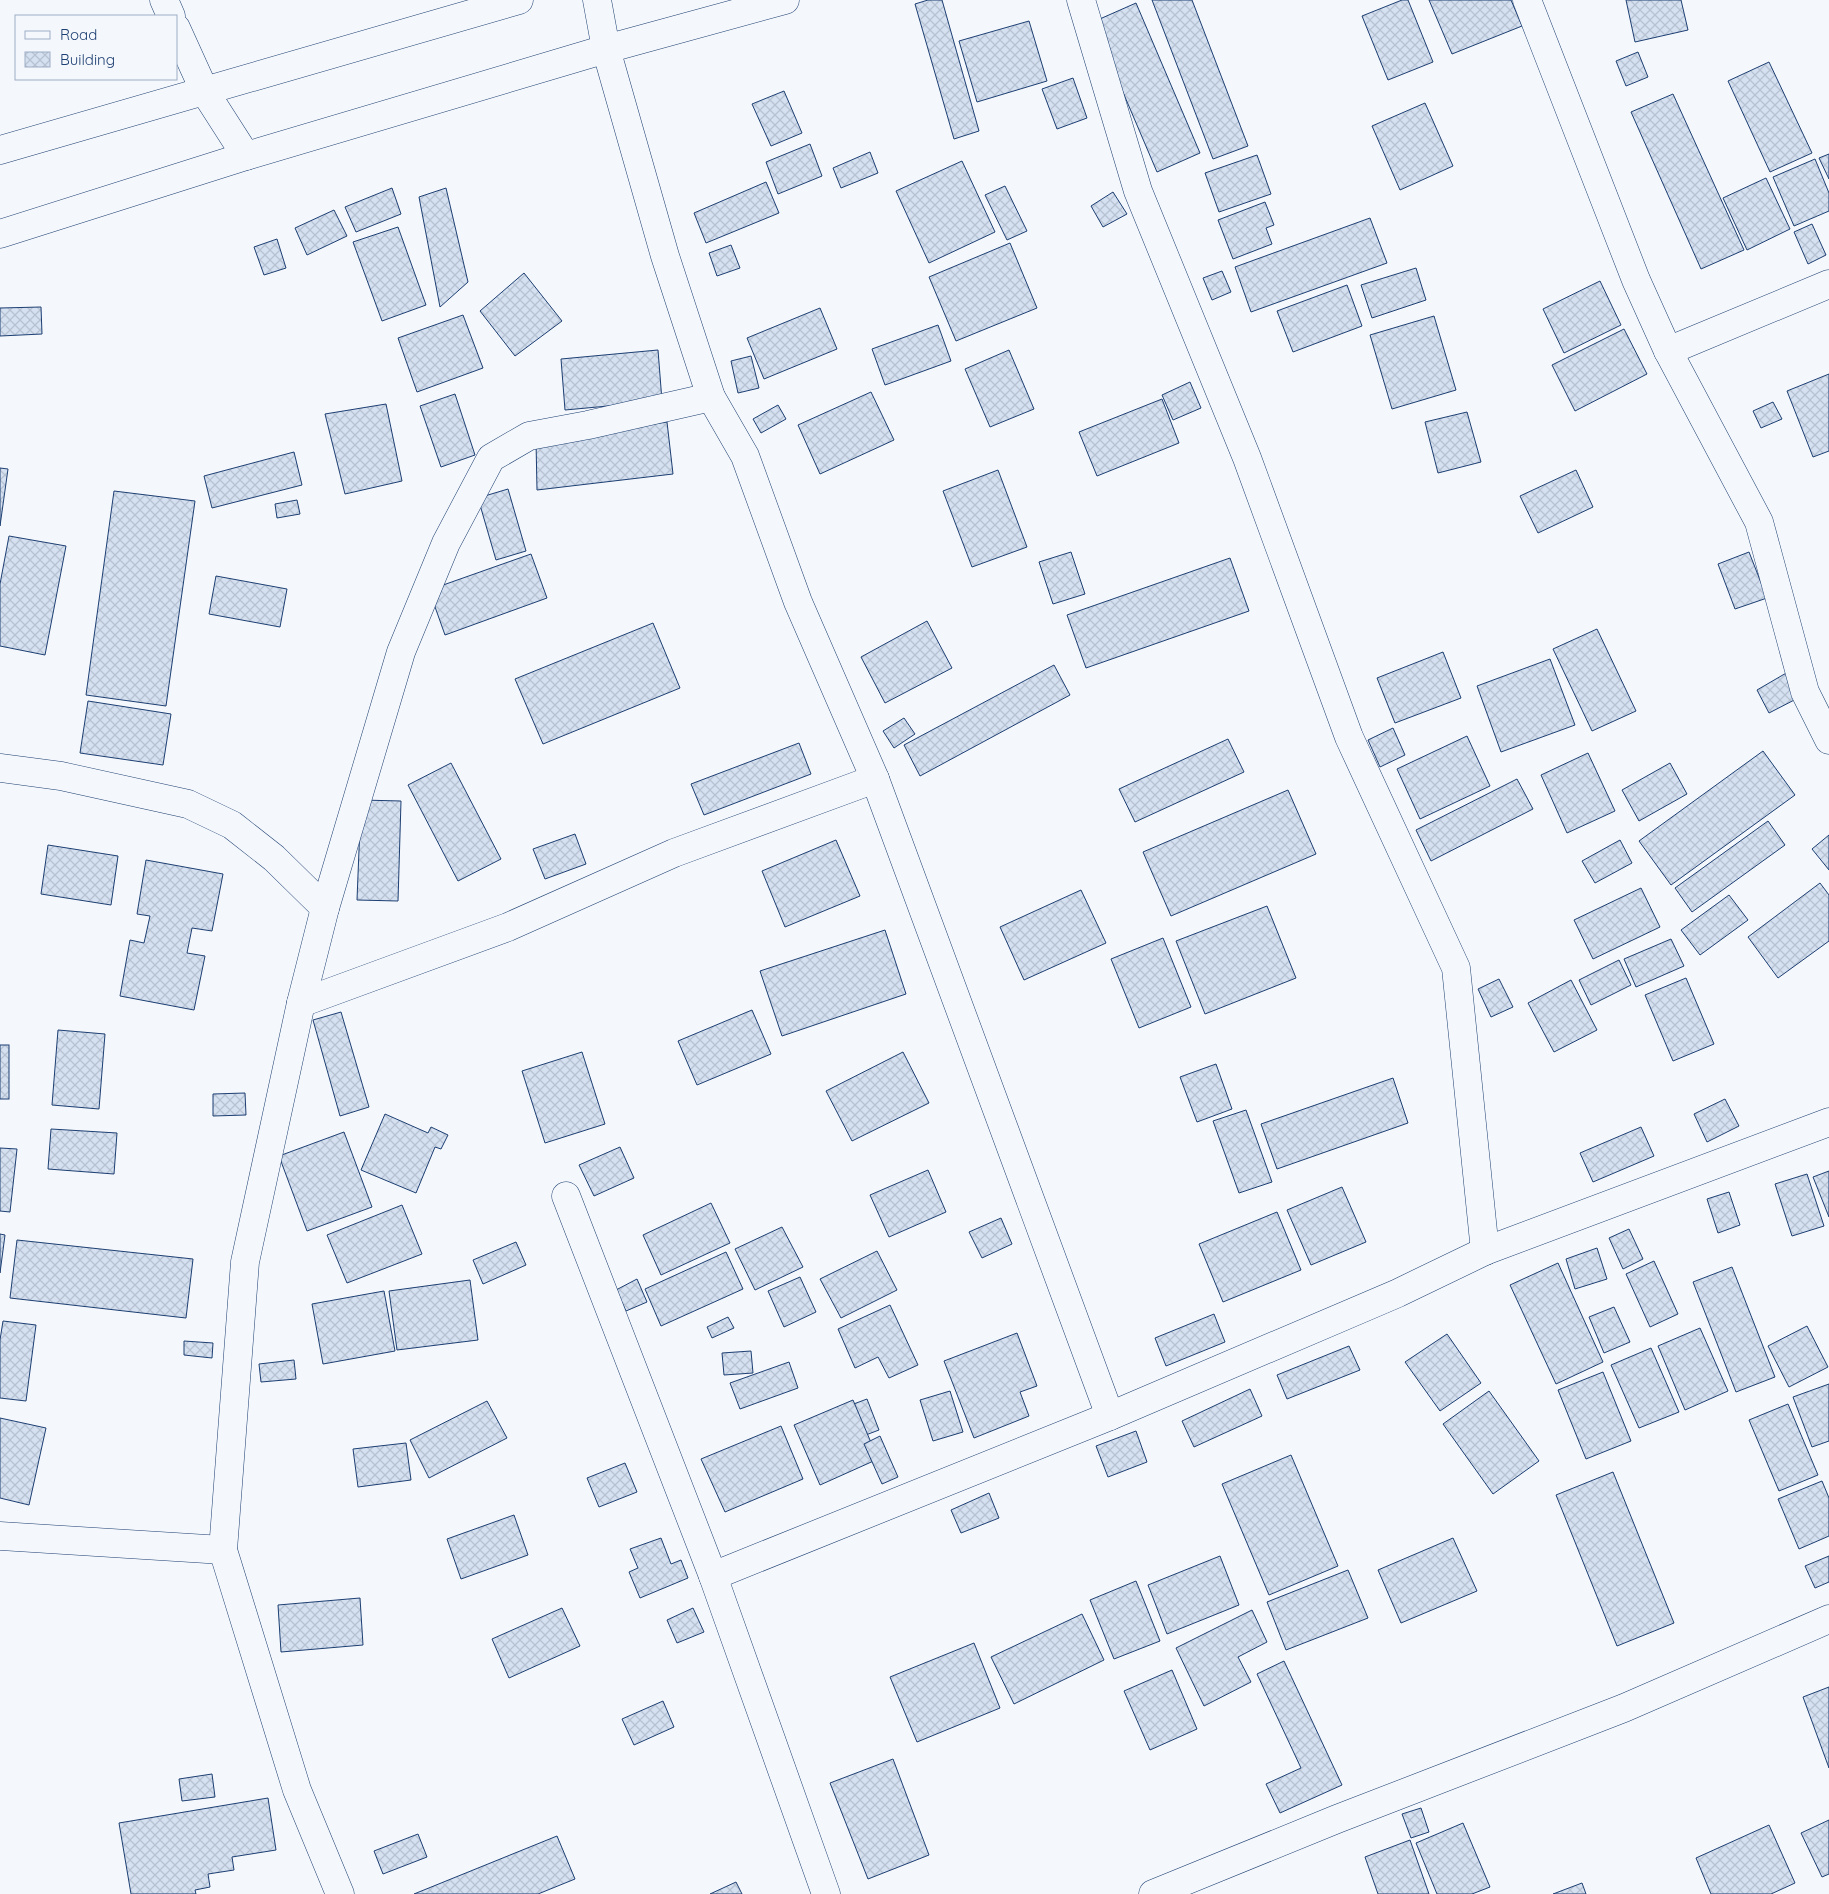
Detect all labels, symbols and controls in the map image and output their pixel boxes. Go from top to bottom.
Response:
legend [15,15,178,80]
text: Road [60,25,97,44]
text: Building [60,50,115,69]

